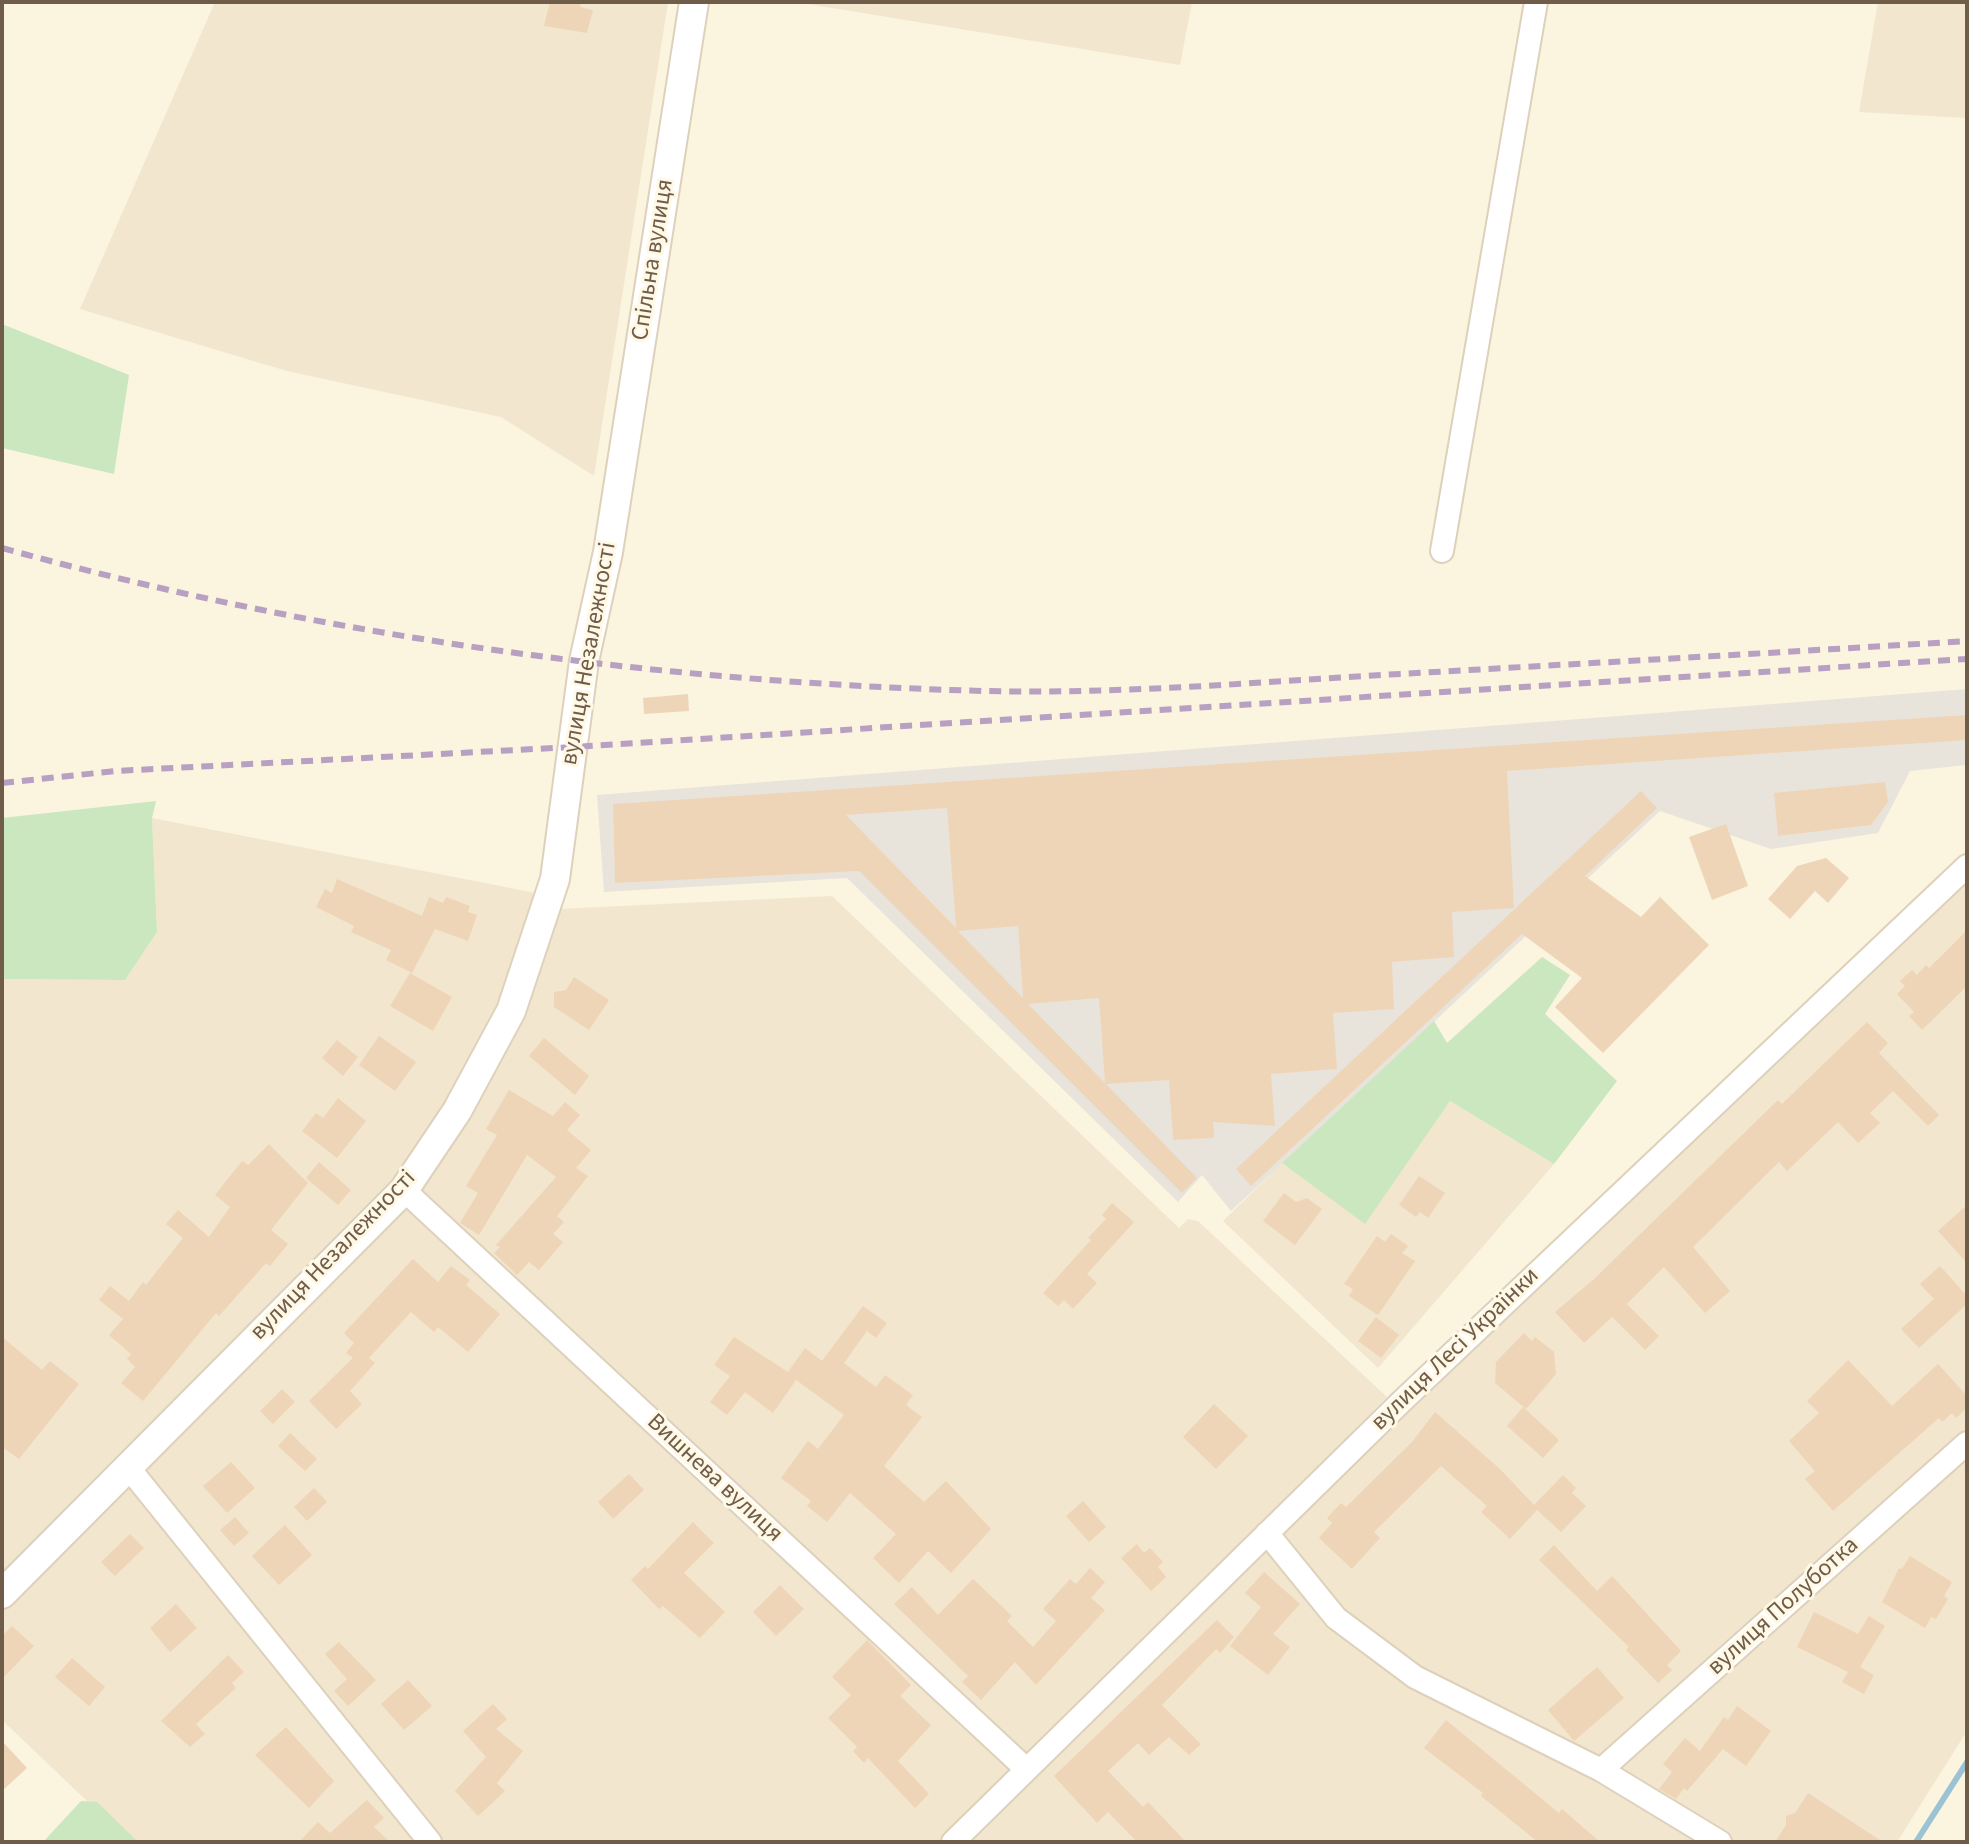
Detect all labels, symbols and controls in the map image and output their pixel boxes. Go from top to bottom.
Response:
street label: Спільна вулиця [627,177,681,343]
street label: вулиця Незалежності [556,540,624,768]
street label: вулиця Незалежності [245,1165,423,1347]
street label: вулиця Лесі Українки [1366,1263,1546,1437]
street label: Вишнева вулиця [640,1409,788,1549]
street label: вулиця Полуботка [1703,1532,1865,1682]

